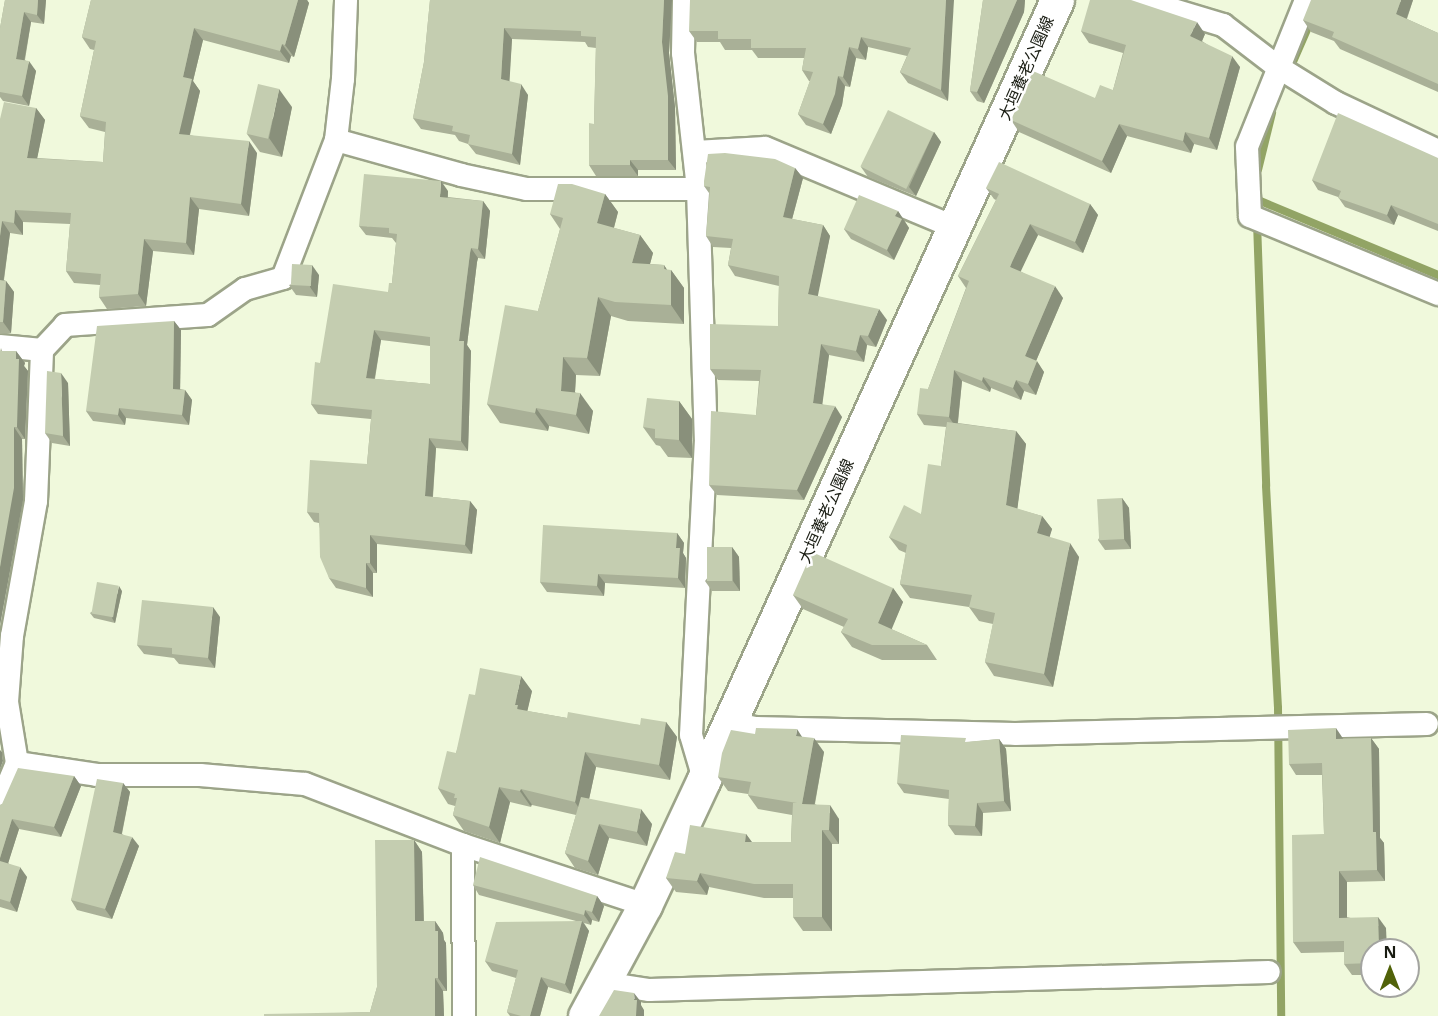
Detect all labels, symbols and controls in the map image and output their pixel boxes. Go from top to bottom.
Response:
street label: 大垣養老公園線 [994,13,1058,123]
street label: 大垣養老公園線 [794,456,858,566]
north arrow [1360,938,1420,998]
text: N [1383,941,1397,963]

